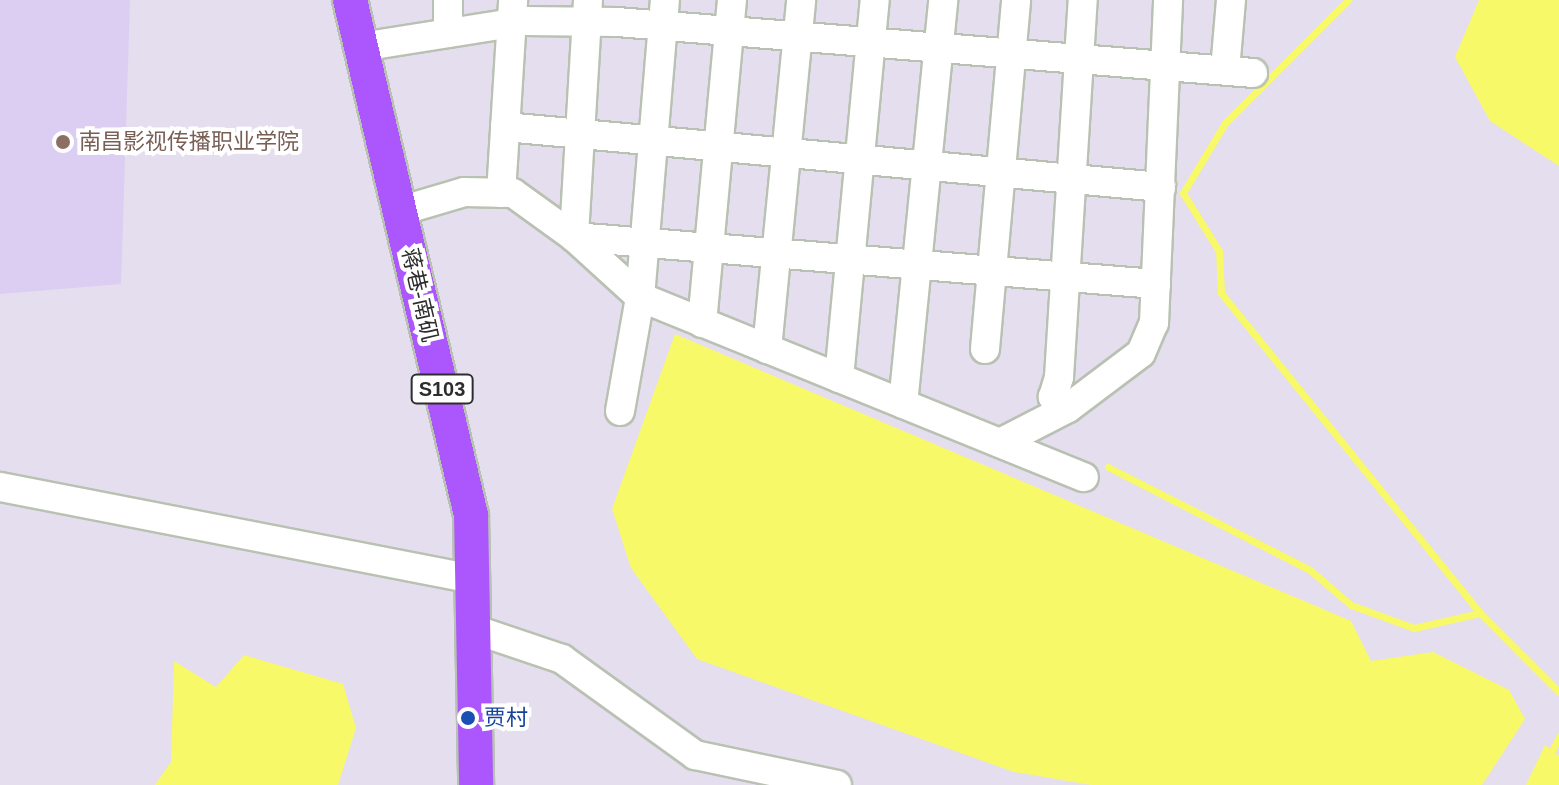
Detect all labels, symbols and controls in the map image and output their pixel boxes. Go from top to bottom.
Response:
place label: 南昌影视传播职业学院 [79,129,299,155]
marker: 南昌影视传播职业学院 [54,133,72,151]
street label: 蒋巷-南矶 [396,246,444,344]
road number: S103 [410,373,474,405]
place label: 贾村 [484,705,528,731]
marker: 贾村 [459,709,477,727]

